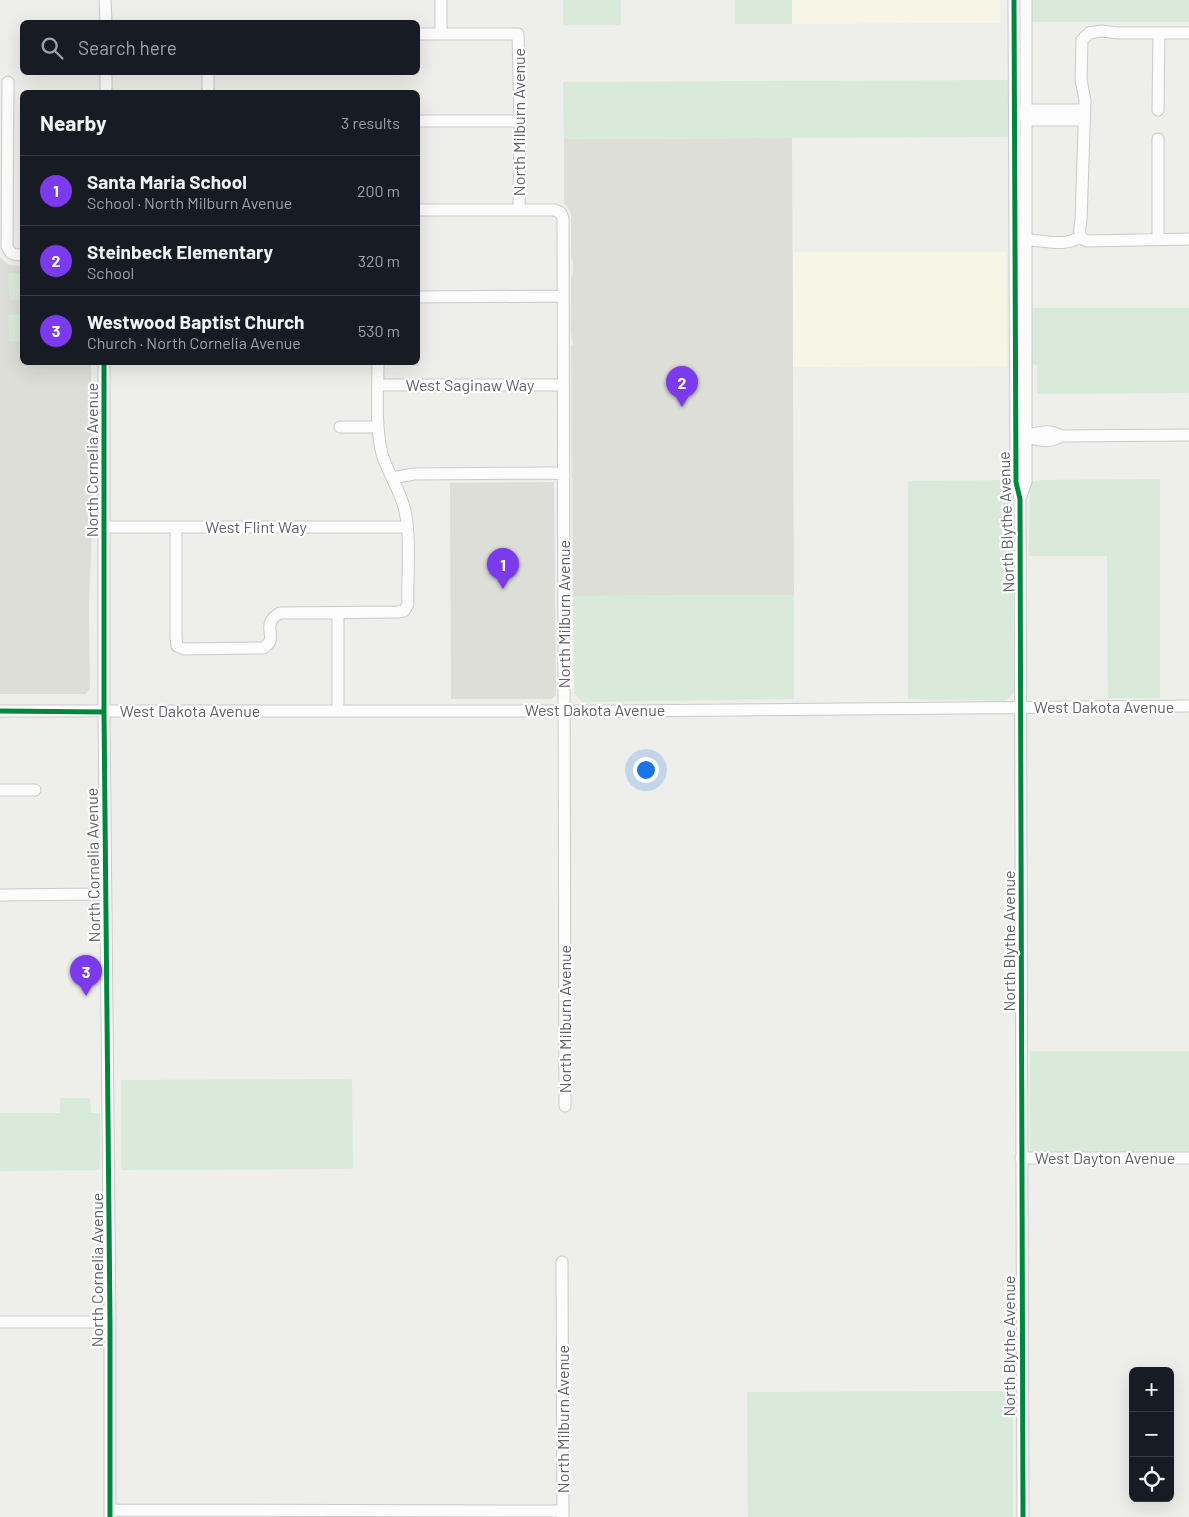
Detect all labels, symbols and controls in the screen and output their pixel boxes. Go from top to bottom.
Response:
search box [20,20,420,75]
icon: search [38,34,66,62]
text: Search here [78,36,177,59]
street label: North Milburn Avenue [509,48,528,196]
text: Nearby [40,110,106,135]
text: 3 results [341,113,400,132]
text: Santa Maria School [87,170,247,193]
text: 1 [53,181,59,200]
text: 200 m [357,181,400,200]
text: School · North Milburn Avenue [87,193,292,212]
text: Steinbeck Elementary [87,240,273,263]
text: 2 [52,251,60,270]
text: 320 m [358,251,400,270]
text: School [87,263,134,282]
text: Westwood Baptist Church [87,310,305,333]
text: 3 [52,321,60,340]
text: 530 m [358,321,400,340]
text: Church · North Cornelia Avenue [87,333,301,352]
pin: 2 [666,366,698,407]
street label: West Saginaw Way [406,375,535,394]
street label: North Cornelia Avenue [82,383,101,537]
street label: North Blythe Avenue [994,451,1017,593]
street label: West Flint Way [205,517,307,536]
street label: North Milburn Avenue [554,540,573,688]
pin: 1 [487,548,519,589]
street label: West Dakota Avenue [1034,697,1174,716]
street label: West Dakota Avenue [525,700,665,719]
street label: West Dakota Avenue [120,701,260,720]
your location [633,757,659,783]
street label: North Cornelia Avenue [82,788,103,942]
street label: North Blythe Avenue [999,870,1018,1012]
street label: North Milburn Avenue [555,945,574,1093]
pin: 3 [70,955,102,996]
street label: West Dayton Avenue [1035,1148,1175,1167]
street label: North Cornelia Avenue [87,1193,106,1347]
street label: North Blythe Avenue [999,1275,1018,1417]
street label: North Milburn Avenue [553,1345,572,1493]
map controls [1129,1367,1174,1502]
button: + [1129,1367,1174,1412]
button: − [1129,1412,1174,1457]
button: locate [1129,1457,1174,1502]

